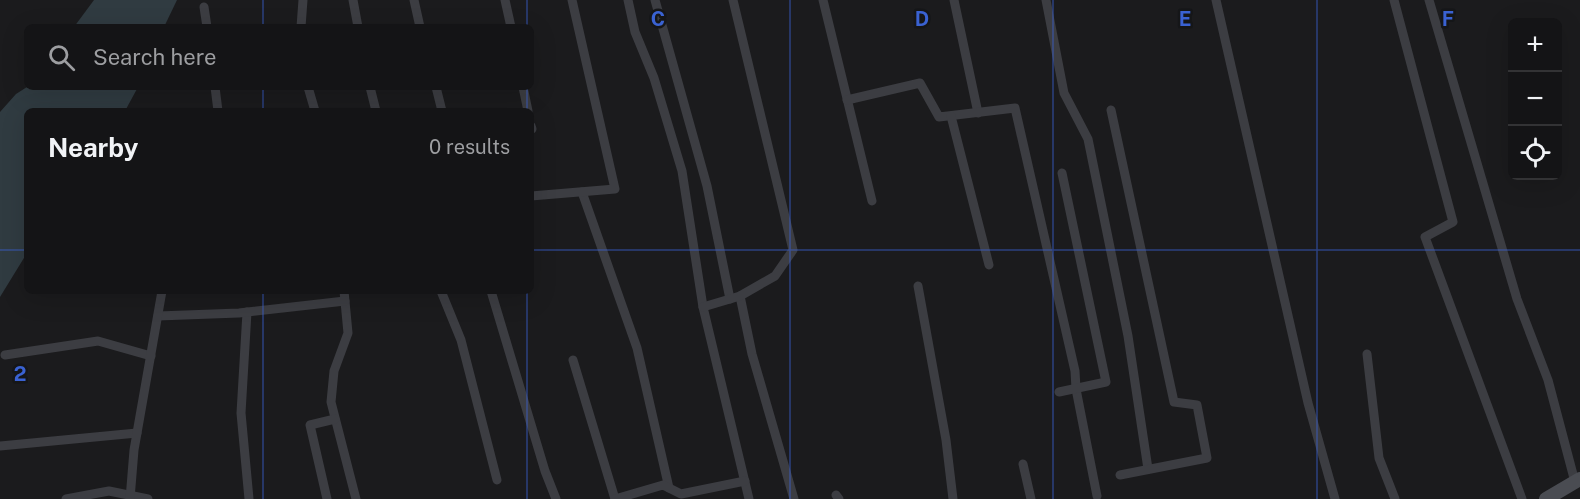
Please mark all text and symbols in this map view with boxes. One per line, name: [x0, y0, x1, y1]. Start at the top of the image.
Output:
text: C: [651, 7, 665, 31]
text: D: [915, 7, 929, 31]
text: E: [1179, 7, 1191, 31]
text: F: [1442, 7, 1454, 31]
map controls: [1508, 18, 1562, 180]
button: +: [1508, 18, 1562, 72]
search box: [24, 24, 534, 90]
icon: search: [45, 41, 78, 74]
text: Search here: [93, 44, 217, 70]
button: −: [1508, 72, 1562, 126]
button: locate: [1508, 126, 1562, 180]
text: Nearby: [48, 132, 138, 163]
text: 0 results: [429, 135, 510, 159]
text: 2: [14, 362, 26, 386]

